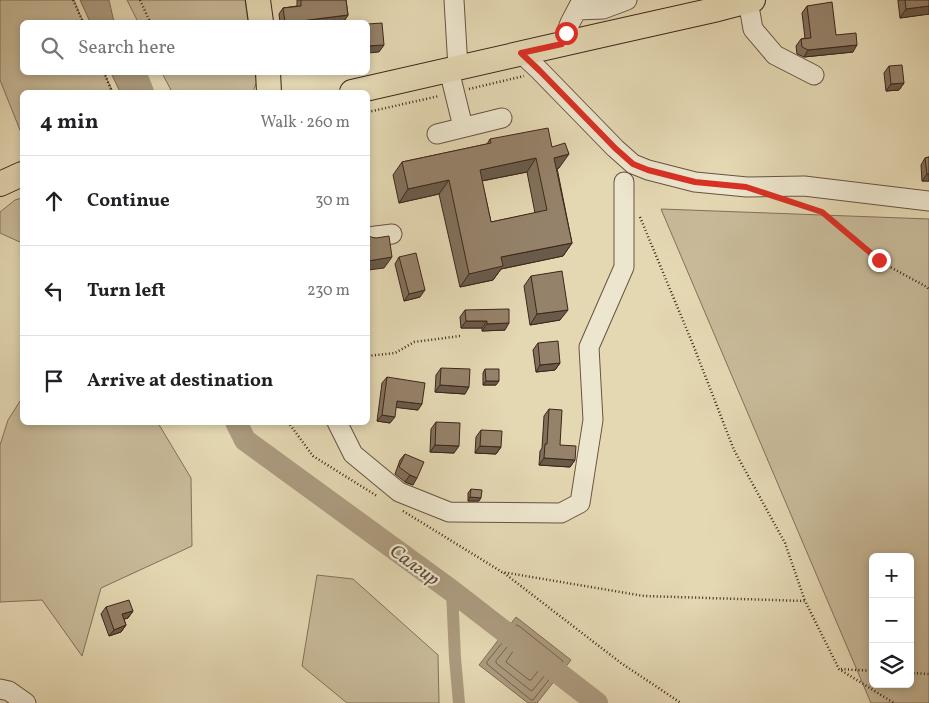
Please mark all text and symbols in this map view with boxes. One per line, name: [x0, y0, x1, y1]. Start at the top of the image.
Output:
search box: [20, 20, 370, 75]
route start: [555, 22, 578, 45]
icon: search: [38, 34, 66, 62]
text: Search here: [78, 35, 175, 61]
text: 4 min: [40, 108, 99, 137]
text: Walk · 260 m: [260, 112, 350, 134]
icon: ahead: [40, 187, 68, 215]
text: Continue: [87, 188, 170, 214]
text: 30 m: [315, 190, 350, 212]
route end: [868, 249, 891, 272]
icon: left: [40, 277, 68, 305]
text: Turn left: [87, 278, 166, 304]
text: 230 m: [307, 280, 350, 302]
icon: arrive: [40, 367, 68, 395]
text: Arrive at destination: [87, 368, 273, 394]
water label: Салгир: [384, 539, 444, 593]
map controls: [869, 553, 914, 688]
button: +: [869, 553, 914, 598]
button: −: [869, 598, 914, 643]
button: layers: [869, 643, 914, 688]

